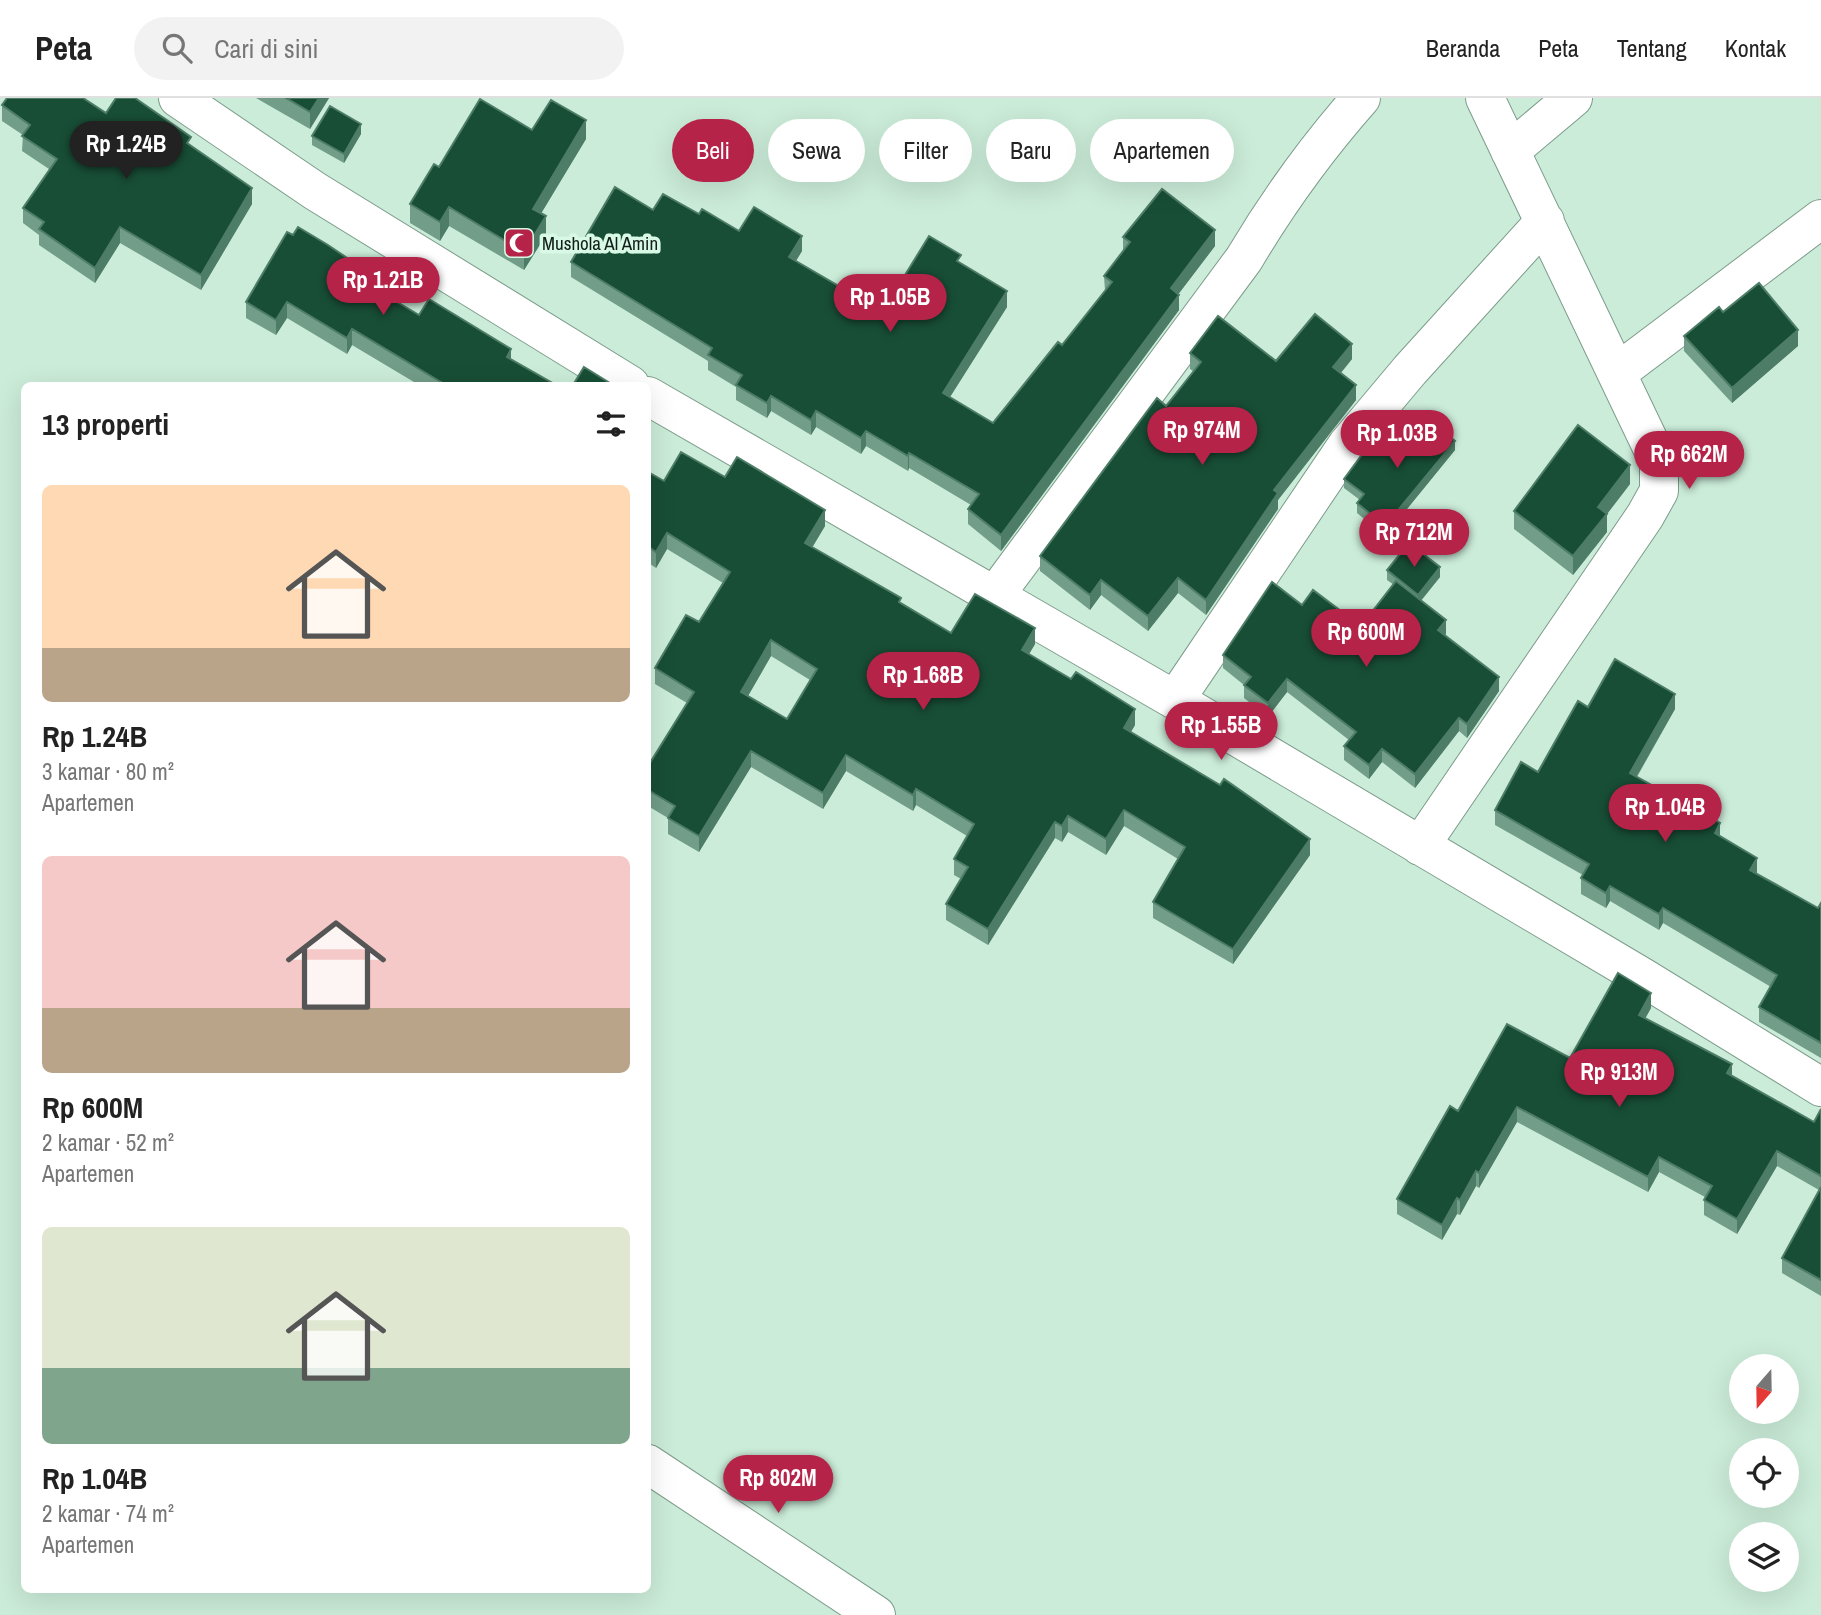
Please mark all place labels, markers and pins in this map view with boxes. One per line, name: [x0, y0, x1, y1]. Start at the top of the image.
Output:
pin: Rp 1.24B: [54, 122, 198, 181]
mosque icon: Mushola Al Amin: [502, 226, 536, 260]
place label: Mushola Al Amin: [542, 230, 658, 256]
pin: Rp 1.21B: [311, 258, 455, 317]
pin: Rp 1.05B: [818, 274, 962, 334]
pin: Rp 974M: [1137, 408, 1267, 467]
pin: Rp 1.03B: [1325, 410, 1469, 470]
pin: Rp 662M: [1624, 432, 1754, 491]
pin: Rp 712M: [1349, 510, 1479, 569]
pin: Rp 600M: [1301, 610, 1431, 669]
pin: Rp 1.68B: [851, 652, 995, 712]
pin: Rp 1.55B: [1149, 702, 1293, 762]
pin: Rp 1.04B: [1593, 784, 1737, 844]
pin: Rp 913M: [1554, 1049, 1684, 1109]
pin: Rp 802M: [713, 1456, 843, 1515]

